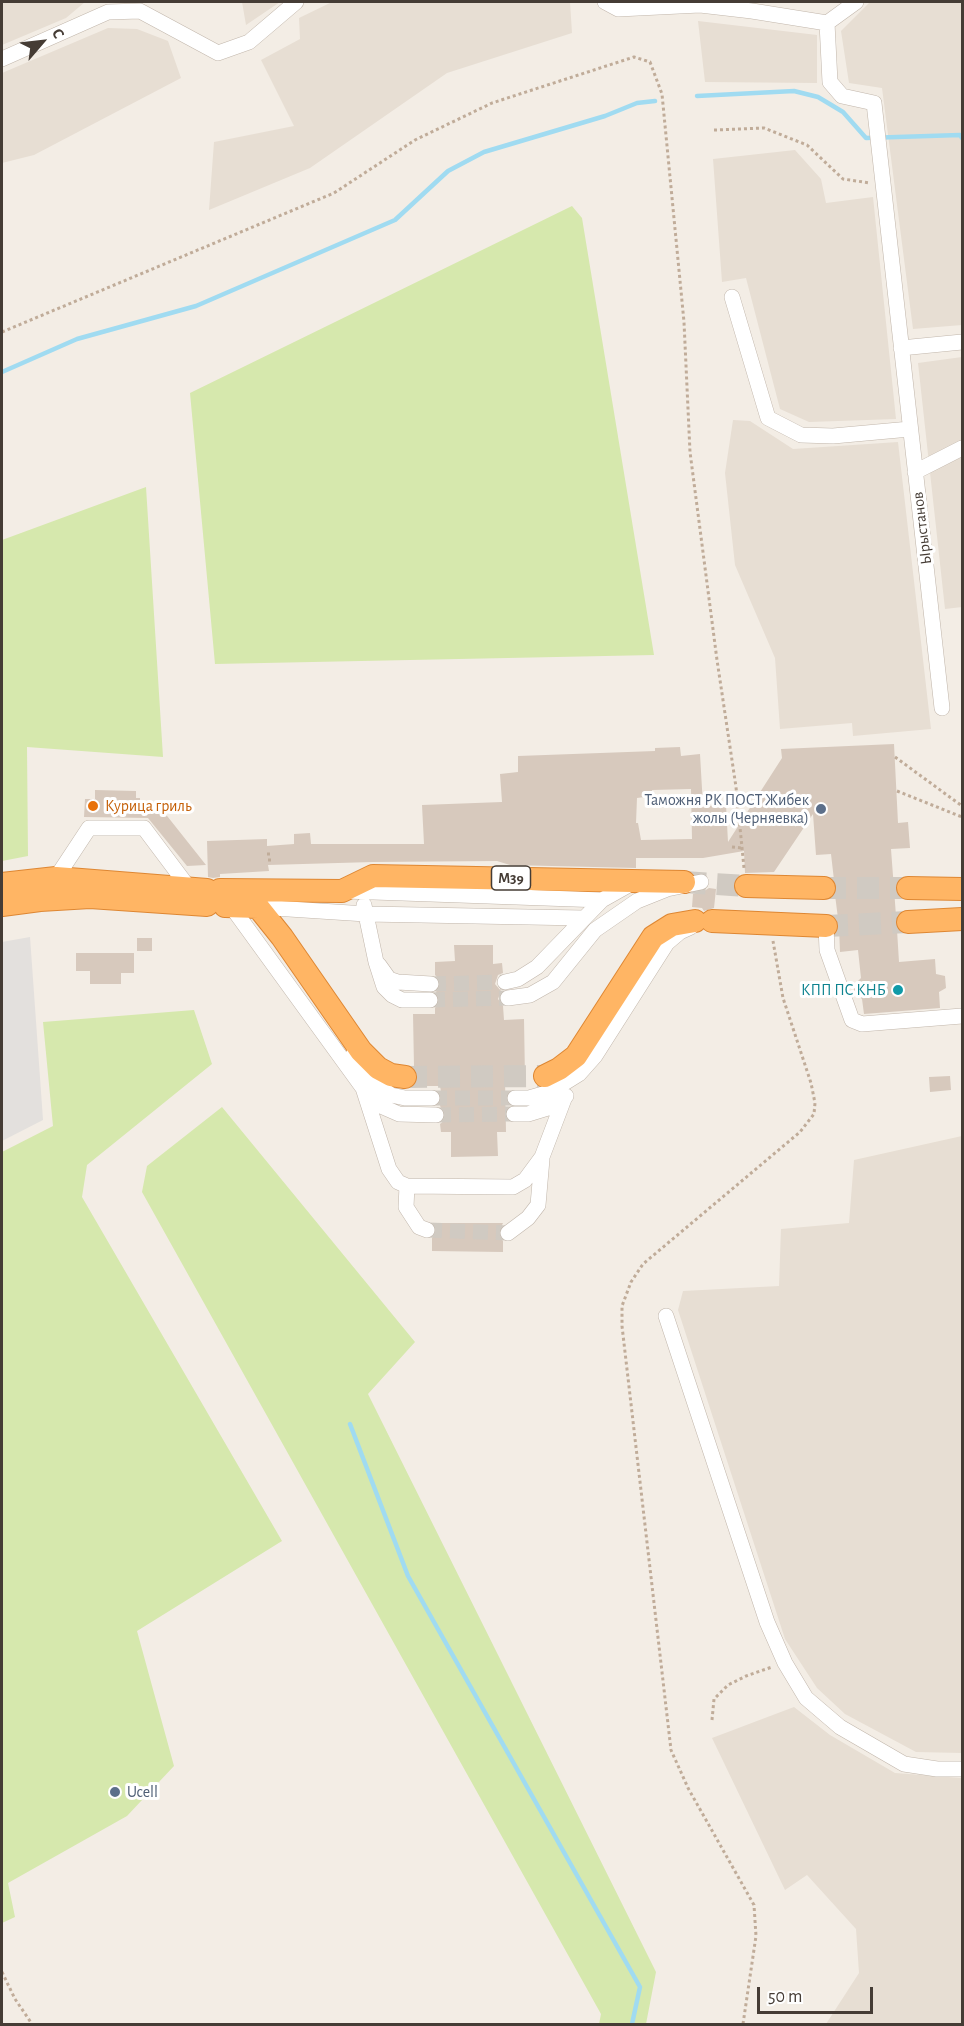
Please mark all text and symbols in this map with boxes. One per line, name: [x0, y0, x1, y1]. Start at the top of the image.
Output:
north arrow: [12, 12, 72, 72]
text: С: [49, 26, 67, 41]
street label: Ырыстанов: [908, 491, 936, 565]
place label: Таможня РК ПОСТ Жибек жолы (Черняевка): [644, 790, 809, 828]
place label: Курица гриль: [105, 796, 192, 816]
marker: Курица гриль: [86, 799, 100, 813]
marker: Таможня РК ПОСТ Жибек жолы (Черняевка): [814, 802, 828, 816]
road number: M39: [492, 866, 530, 890]
place label: КПП ПС КНБ: [801, 980, 886, 1000]
marker: КПП ПС КНБ: [891, 983, 905, 997]
place label: Ucell: [127, 1782, 158, 1802]
marker: Ucell: [108, 1785, 122, 1799]
scale bar: [760, 1975, 876, 2013]
text: 50 m: [768, 1988, 802, 2006]

